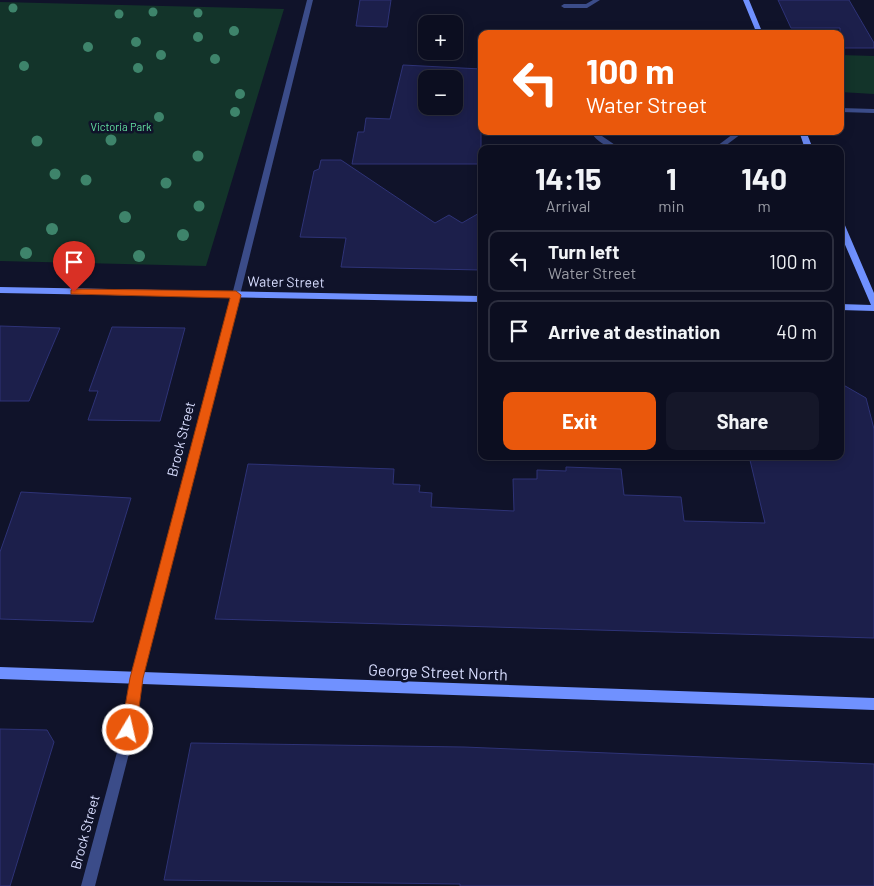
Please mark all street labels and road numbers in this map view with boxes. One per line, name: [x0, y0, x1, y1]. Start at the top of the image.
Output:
street label: Water Street: [247, 272, 325, 291]
street label: Brock Street: [163, 400, 198, 478]
street label: George Street North: [368, 660, 508, 683]
street label: Brock Street: [66, 793, 103, 871]

